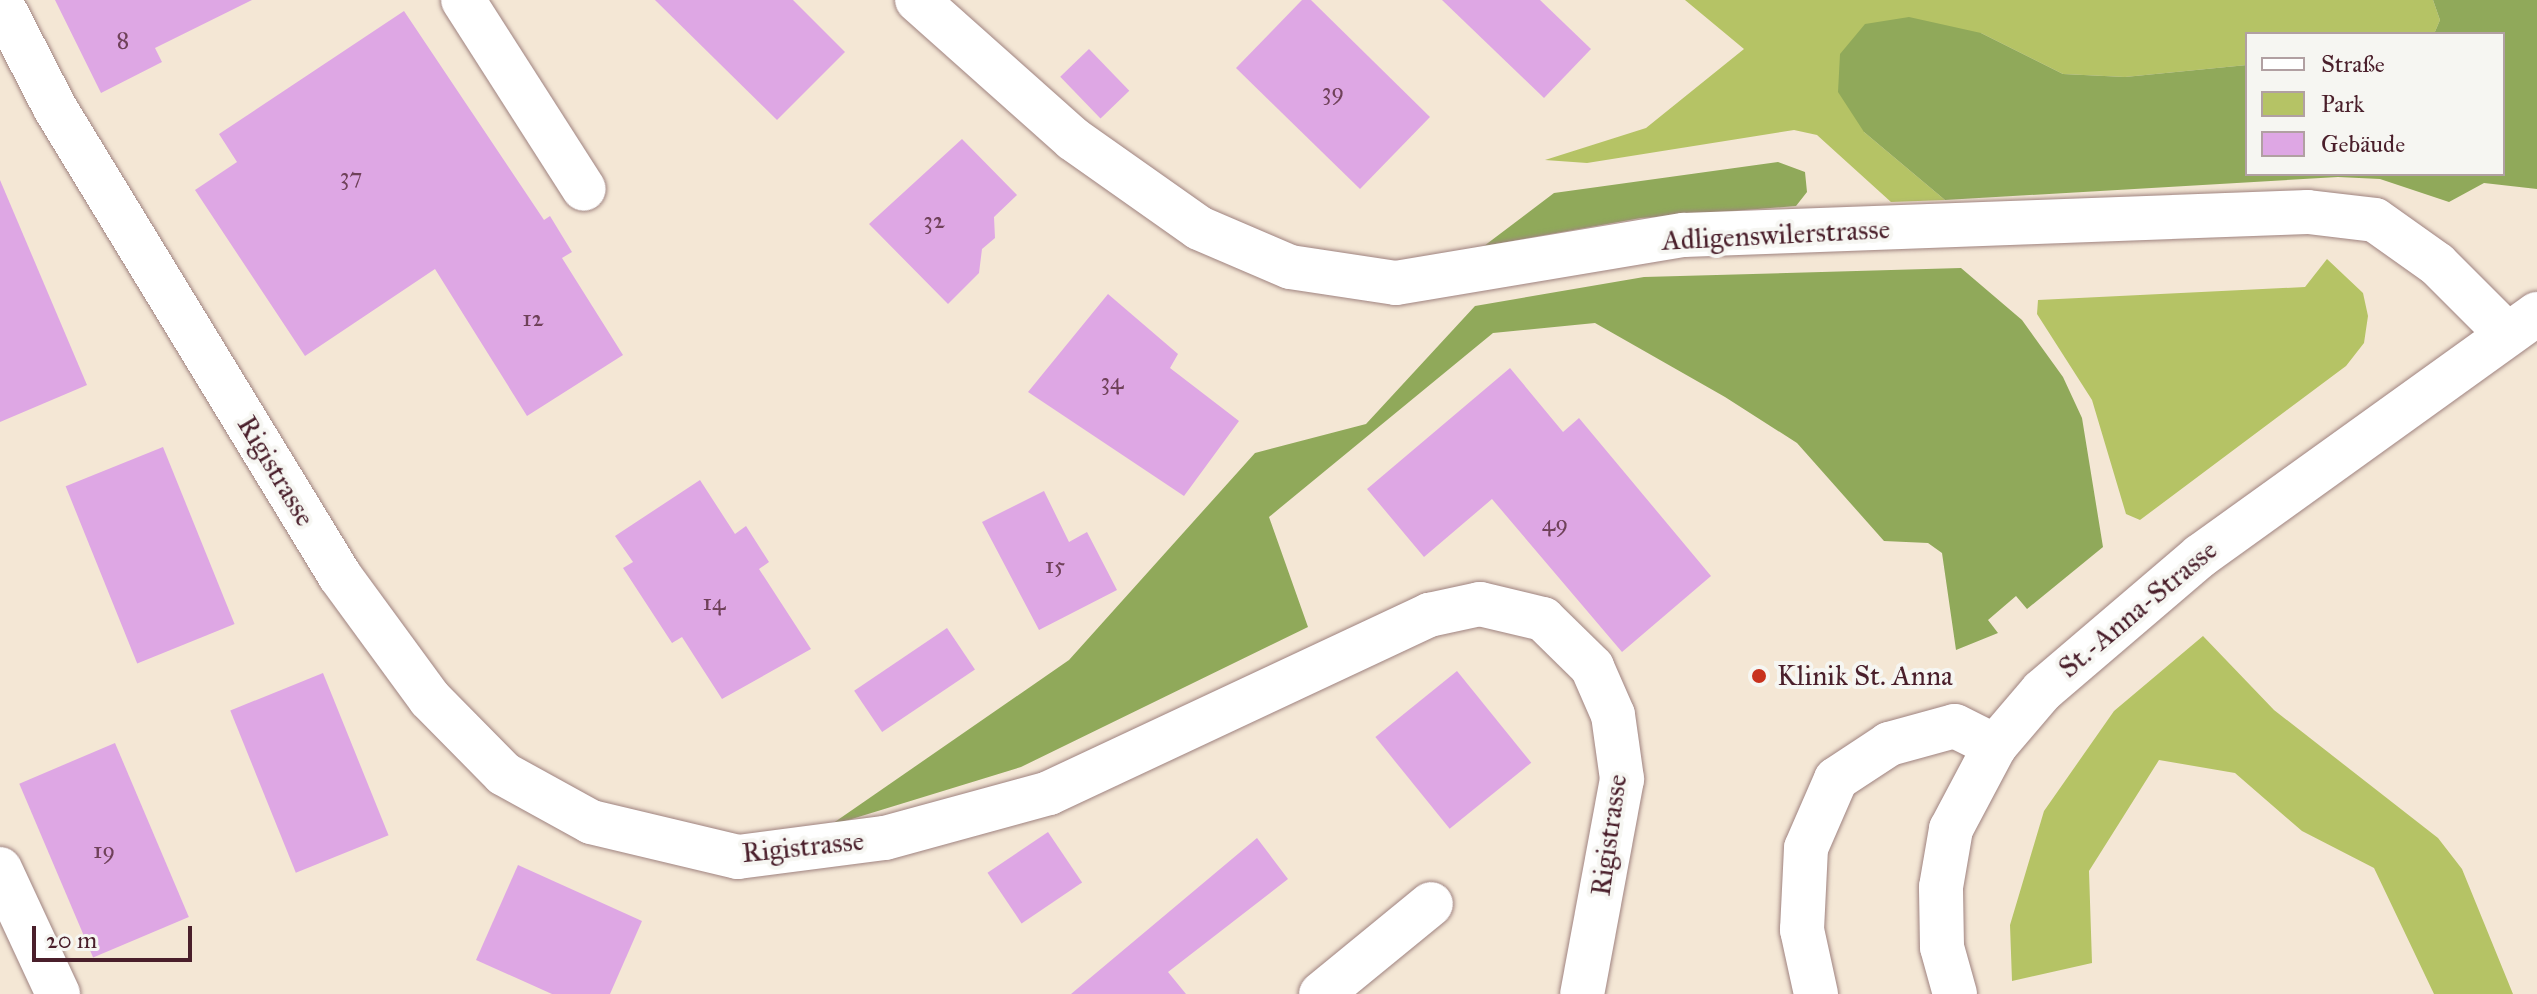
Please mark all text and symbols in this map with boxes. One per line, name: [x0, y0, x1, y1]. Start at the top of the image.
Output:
house number: 8: [117, 27, 129, 55]
legend: [2245, 32, 2505, 176]
text: Straße: [2321, 49, 2385, 79]
house number: 39: [1322, 78, 1344, 106]
text: Park: [2321, 89, 2364, 119]
text: Gebäude: [2321, 129, 2405, 159]
house number: 37: [340, 163, 362, 191]
house number: 32: [923, 207, 945, 235]
street label: Adligenswilerstrasse: [1661, 212, 1891, 258]
house number: 12: [522, 305, 544, 333]
house number: 34: [1101, 368, 1123, 396]
street label: Rigistrasse: [230, 410, 322, 532]
house number: 49: [1542, 510, 1568, 538]
street label: St.-Anna-Strasse: [2052, 533, 2224, 685]
house number: 15: [1045, 552, 1065, 580]
house number: 14: [703, 589, 725, 617]
place label: Klinik St. Anna: [1777, 659, 1953, 693]
marker: Klinik St. Anna: [1748, 665, 1770, 687]
street label: Rigistrasse: [1584, 772, 1634, 898]
street label: Rigistrasse: [740, 824, 866, 870]
house number: 19: [93, 837, 115, 865]
scale bar: [36, 910, 196, 960]
text: 20 m: [46, 925, 97, 955]

